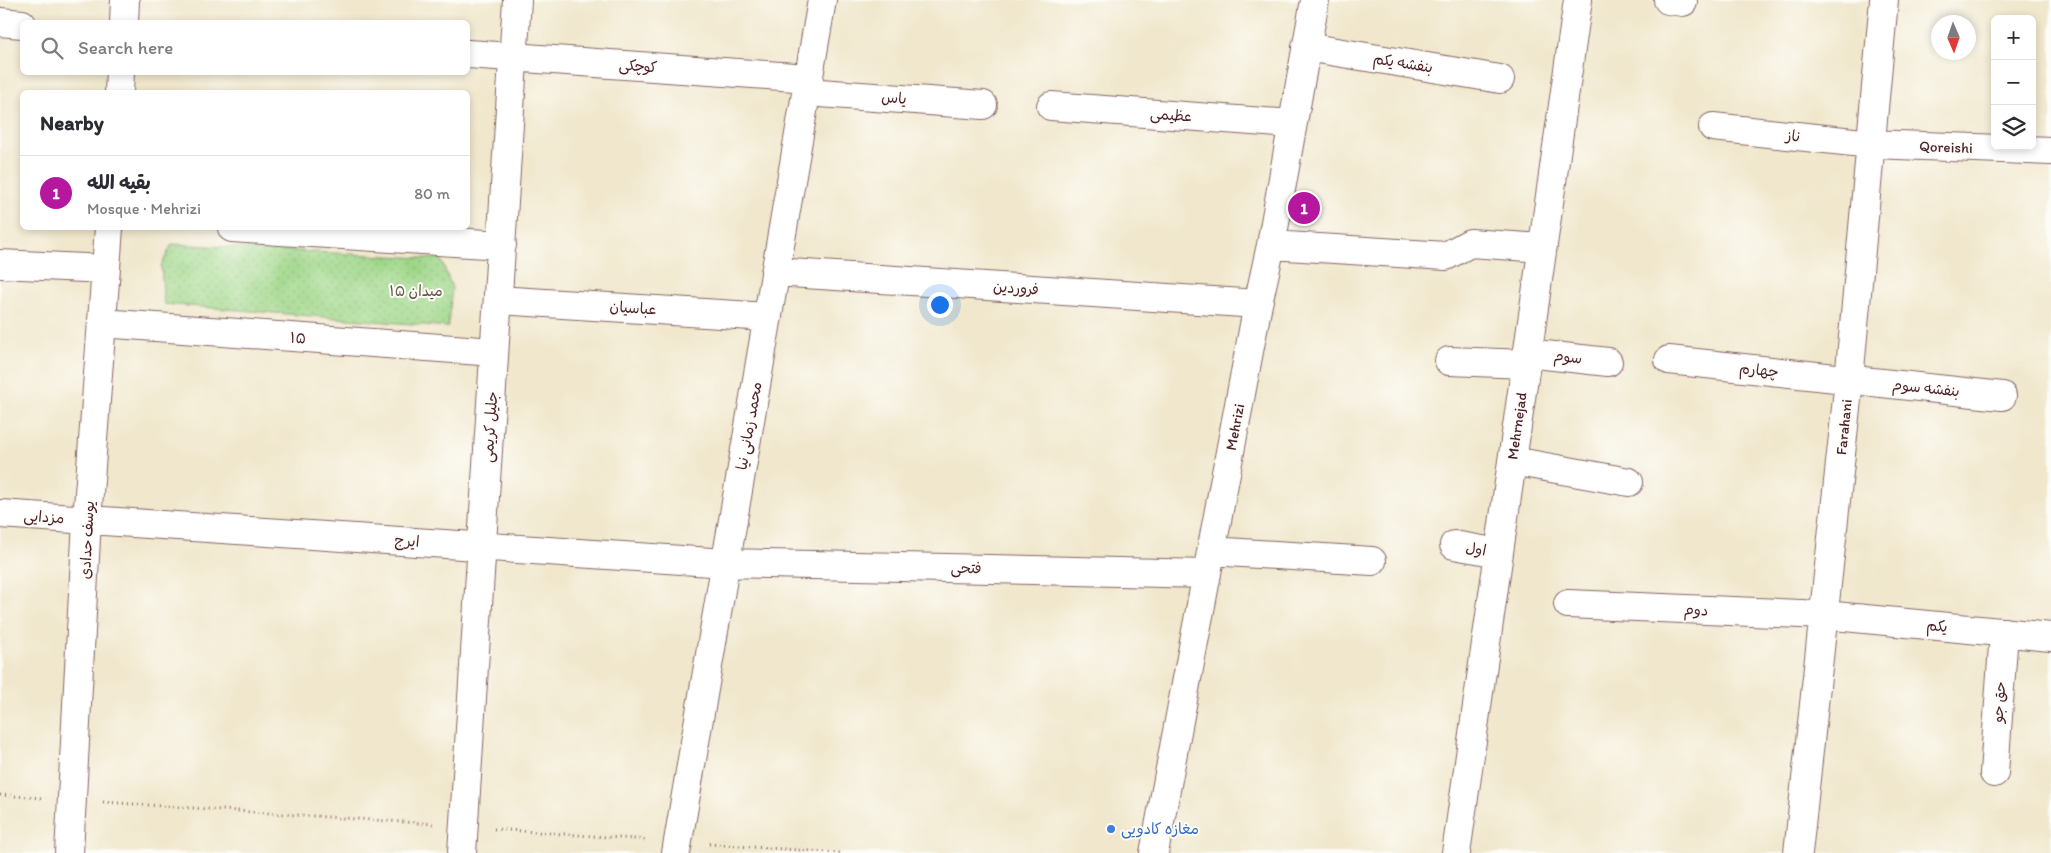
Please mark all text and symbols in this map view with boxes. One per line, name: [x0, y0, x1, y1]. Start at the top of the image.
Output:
north arrow: [1931, 15, 1976, 60]
map controls: [1991, 15, 2036, 150]
button: +: [1991, 15, 2036, 60]
search box: [20, 20, 470, 75]
icon: search: [38, 34, 66, 62]
text: Search here: [78, 36, 173, 59]
street label: بنفشه یکم: [1371, 49, 1434, 80]
street label: کوچکی: [618, 56, 658, 77]
button: −: [1991, 60, 2036, 105]
street label: یاس: [881, 88, 907, 108]
street label: عظیمی: [1149, 105, 1193, 126]
button: layers: [1991, 105, 2036, 150]
text: Nearby: [40, 110, 104, 135]
street label: ناز: [1784, 126, 1801, 146]
street label: Qoreishi: [1919, 137, 1973, 157]
text: بقیه الله: [87, 171, 151, 194]
text: 1: [52, 184, 60, 203]
text: 80 m: [414, 184, 450, 203]
pin: 1: [1288, 189, 1320, 227]
text: Mosque · Mehrizi: [87, 199, 201, 218]
street label: فروردین: [992, 277, 1040, 299]
park label: میدان ۱۵: [389, 282, 443, 300]
your location: [927, 292, 953, 318]
street label: عباسیان: [609, 297, 657, 319]
street label: ۱۵: [289, 328, 307, 348]
street label: سوم: [1552, 346, 1583, 371]
street label: چهارم: [1738, 359, 1780, 383]
street label: بنفشه سوم: [1891, 376, 1961, 403]
street label: محمد زمانی نیا: [732, 380, 767, 472]
street label: جلیل کریمی: [479, 391, 502, 463]
street label: Mehrnejad: [1503, 391, 1531, 461]
street label: Farahani: [1832, 398, 1856, 456]
street label: Mehrizi: [1222, 402, 1248, 452]
street label: یوسف حدادی: [76, 500, 98, 580]
street label: مزدایی: [23, 507, 65, 528]
street label: ایرج: [394, 531, 420, 552]
street label: اول: [1464, 538, 1488, 560]
street label: فتحی: [950, 559, 982, 578]
street label: دوم: [1683, 600, 1709, 623]
street label: یکم: [1925, 616, 1948, 639]
street label: حق جو: [1989, 681, 2009, 724]
place label: مغازه کادویی: [1121, 820, 1199, 839]
marker: مغازه کادویی: [1105, 823, 1117, 835]

